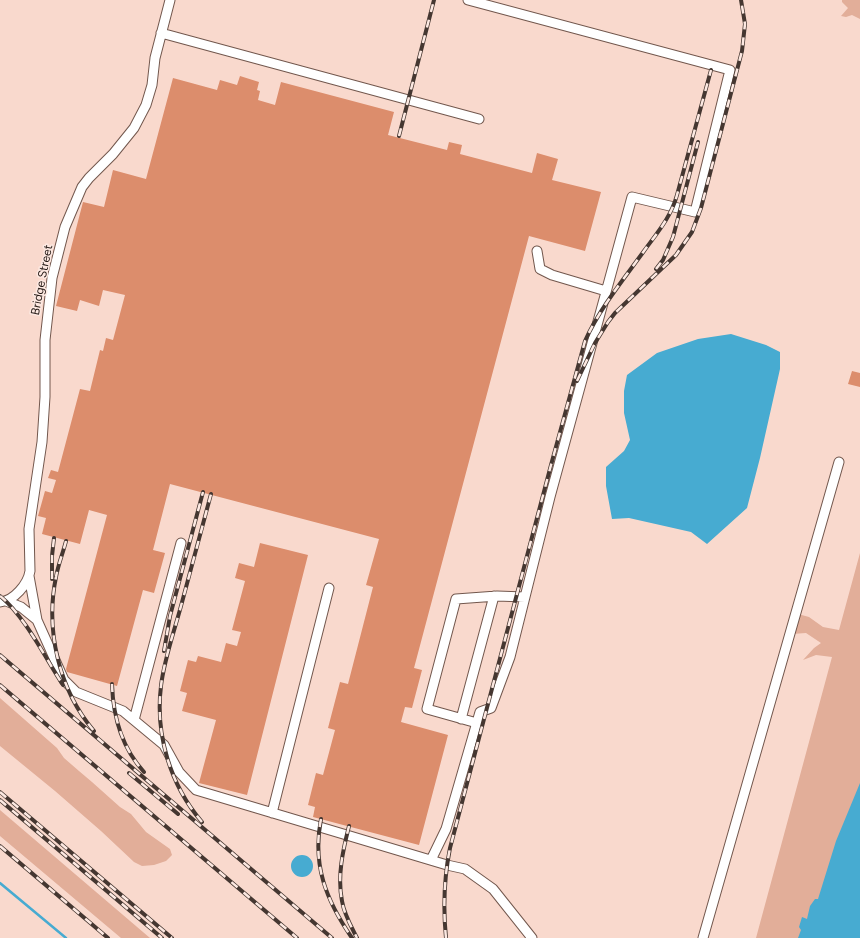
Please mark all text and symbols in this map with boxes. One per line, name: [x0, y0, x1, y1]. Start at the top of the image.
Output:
street label: Bridge Street: [28, 244, 56, 316]

